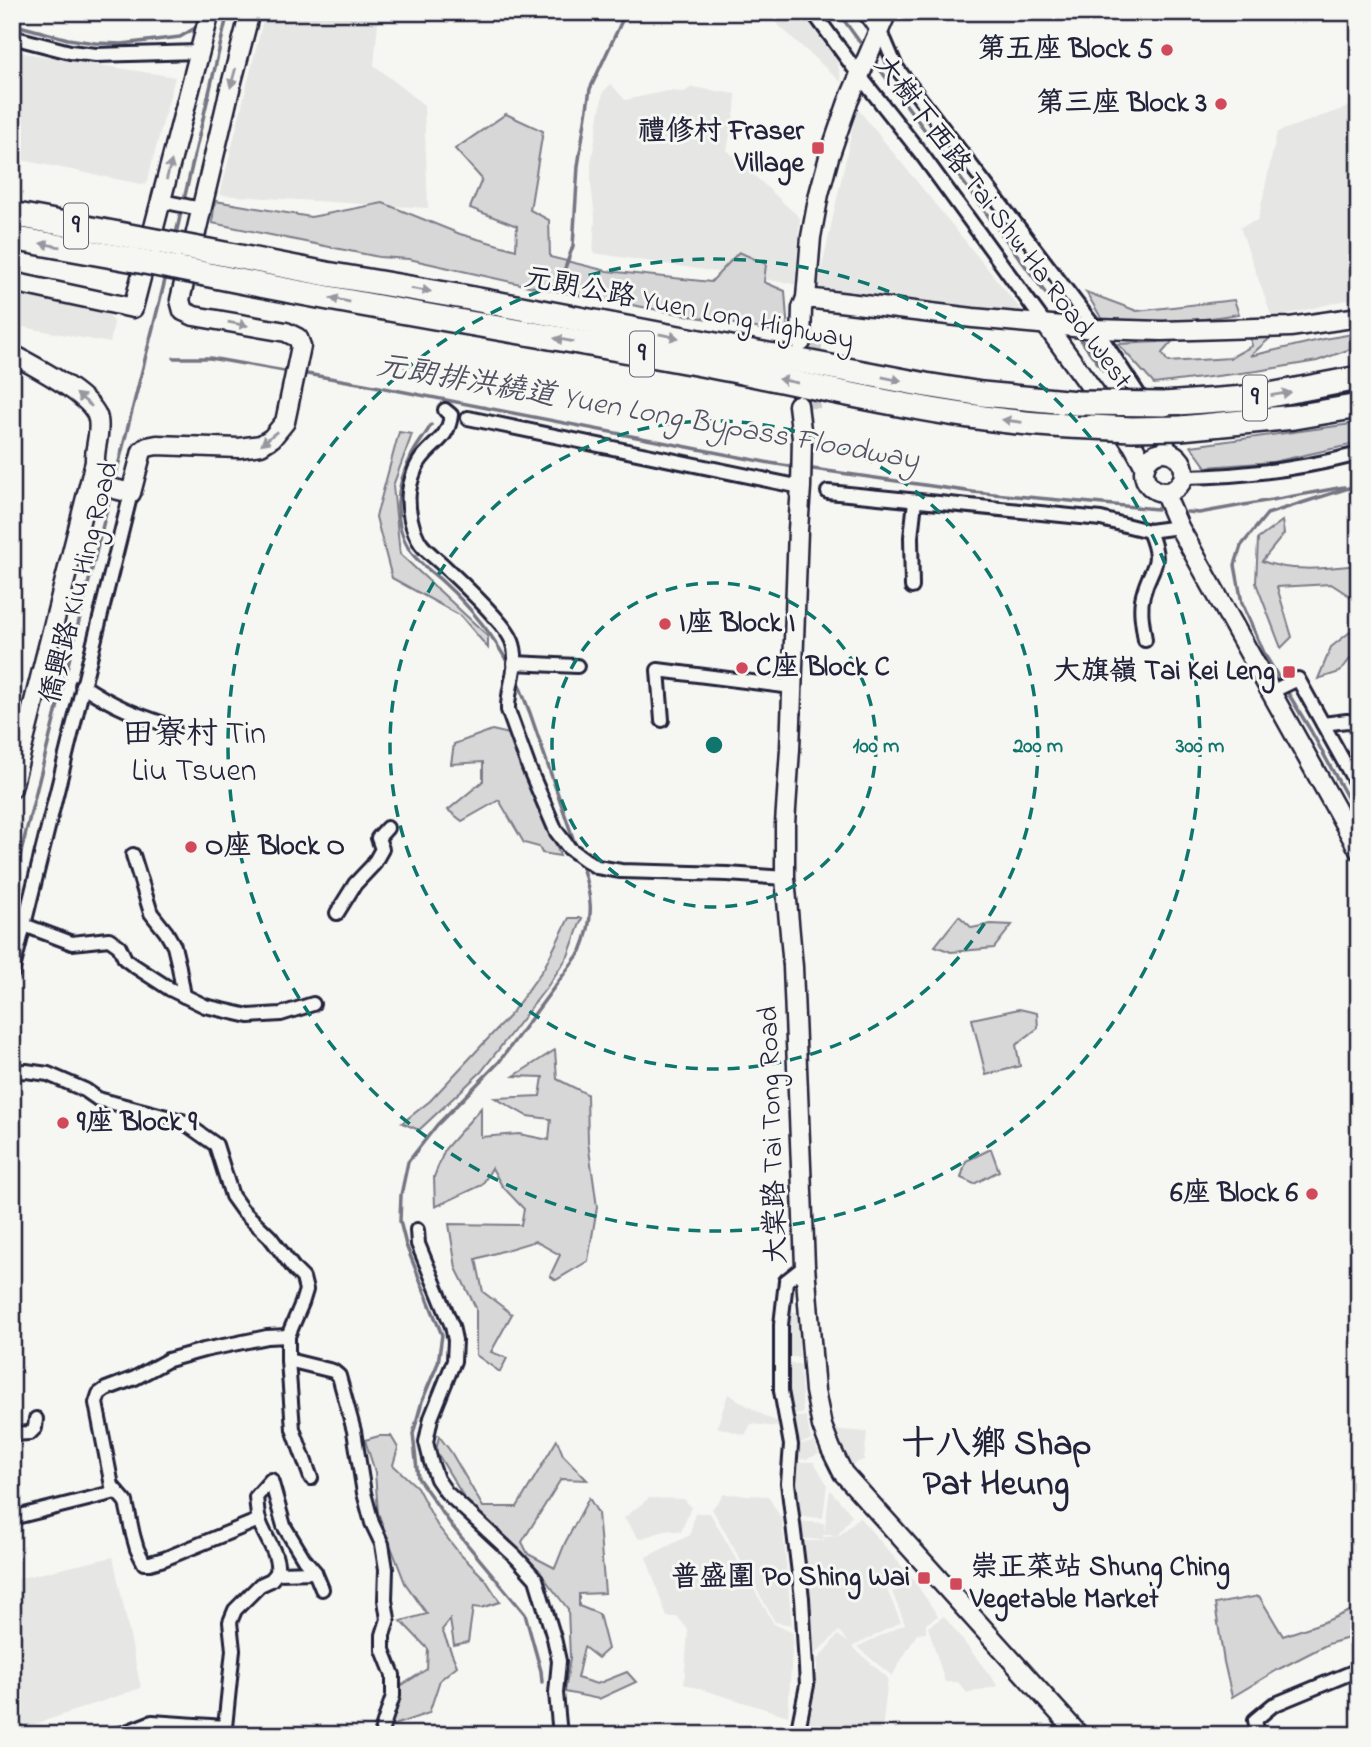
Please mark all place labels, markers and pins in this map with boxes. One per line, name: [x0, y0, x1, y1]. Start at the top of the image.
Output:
place label: 第五座 Block 5: [978, 30, 1153, 71]
marker: 第五座 Block 5: [1159, 42, 1175, 58]
place label: 第三座 Block 3: [1036, 84, 1207, 125]
marker: 第三座 Block 3: [1213, 96, 1229, 112]
place label: 禮修村 Fraser Village: [638, 112, 805, 186]
marker: 禮修村 Fraser Village: [810, 140, 826, 156]
place label: I座 Block I: [679, 604, 795, 645]
marker: I座 Block I: [657, 616, 673, 632]
place label: C座 Block C: [756, 648, 890, 689]
place label: 大旗嶺 Tai Kei Leng: [1053, 652, 1275, 694]
marker: C座 Block C: [734, 660, 750, 676]
marker: 大旗嶺 Tai Kei Leng: [1281, 664, 1297, 680]
centre of rings: [702, 733, 726, 757]
place label: O座 Block O: [205, 827, 345, 868]
marker: O座 Block O: [183, 839, 199, 855]
place label: 9座 Block 9: [76, 1103, 198, 1144]
marker: 9座 Block 9: [55, 1115, 71, 1131]
place label: 6座 Block 6: [1170, 1174, 1299, 1215]
marker: 6座 Block 6: [1304, 1186, 1320, 1202]
place label: 崇正菜站 Shung Ching Vegetable Market: [969, 1548, 1230, 1622]
place label: 普盛圍 Po Shing Wai: [671, 1558, 910, 1600]
marker: 普盛圍 Po Shing Wai: [916, 1570, 932, 1586]
marker: 崇正菜站 Shung Ching Vegetable Market: [948, 1576, 964, 1592]

